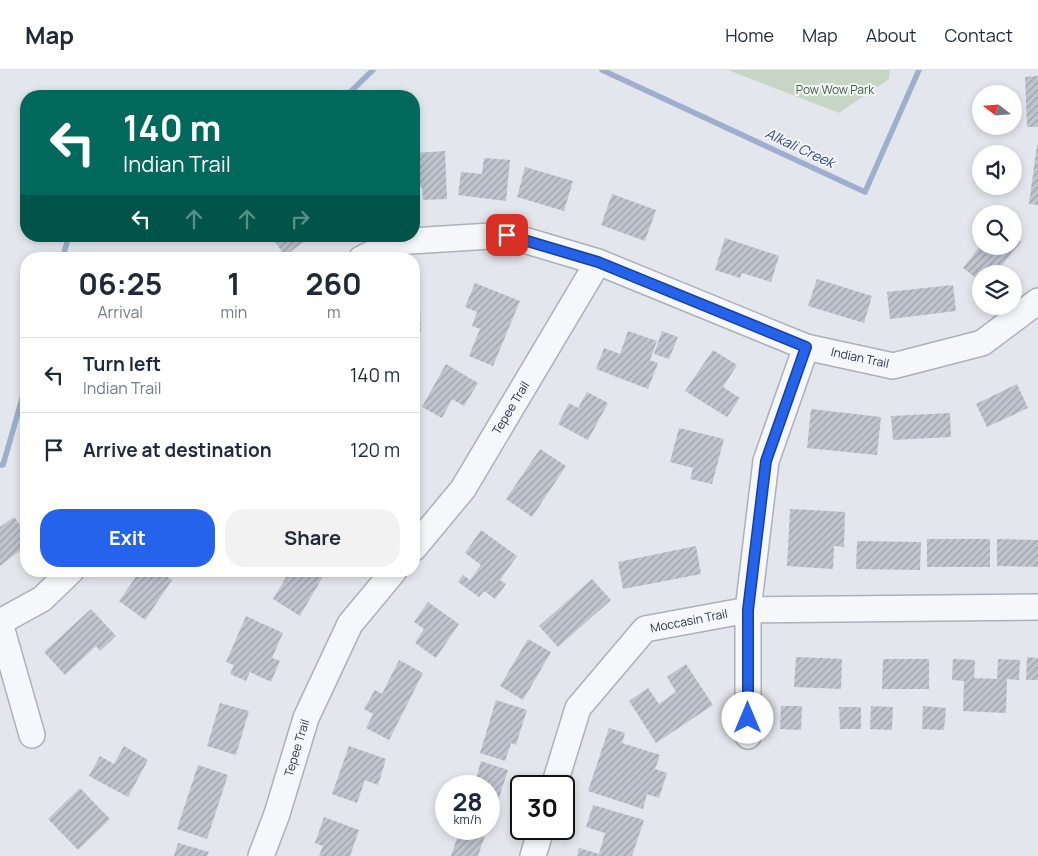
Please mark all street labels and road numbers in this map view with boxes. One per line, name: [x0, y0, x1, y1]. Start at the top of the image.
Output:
street label: Indian Trail: [830, 343, 891, 372]
street label: Tepee Trail: [488, 378, 533, 438]
street label: Moccasin Trail: [649, 605, 729, 636]
street label: Tepee Trail: [280, 717, 313, 779]

